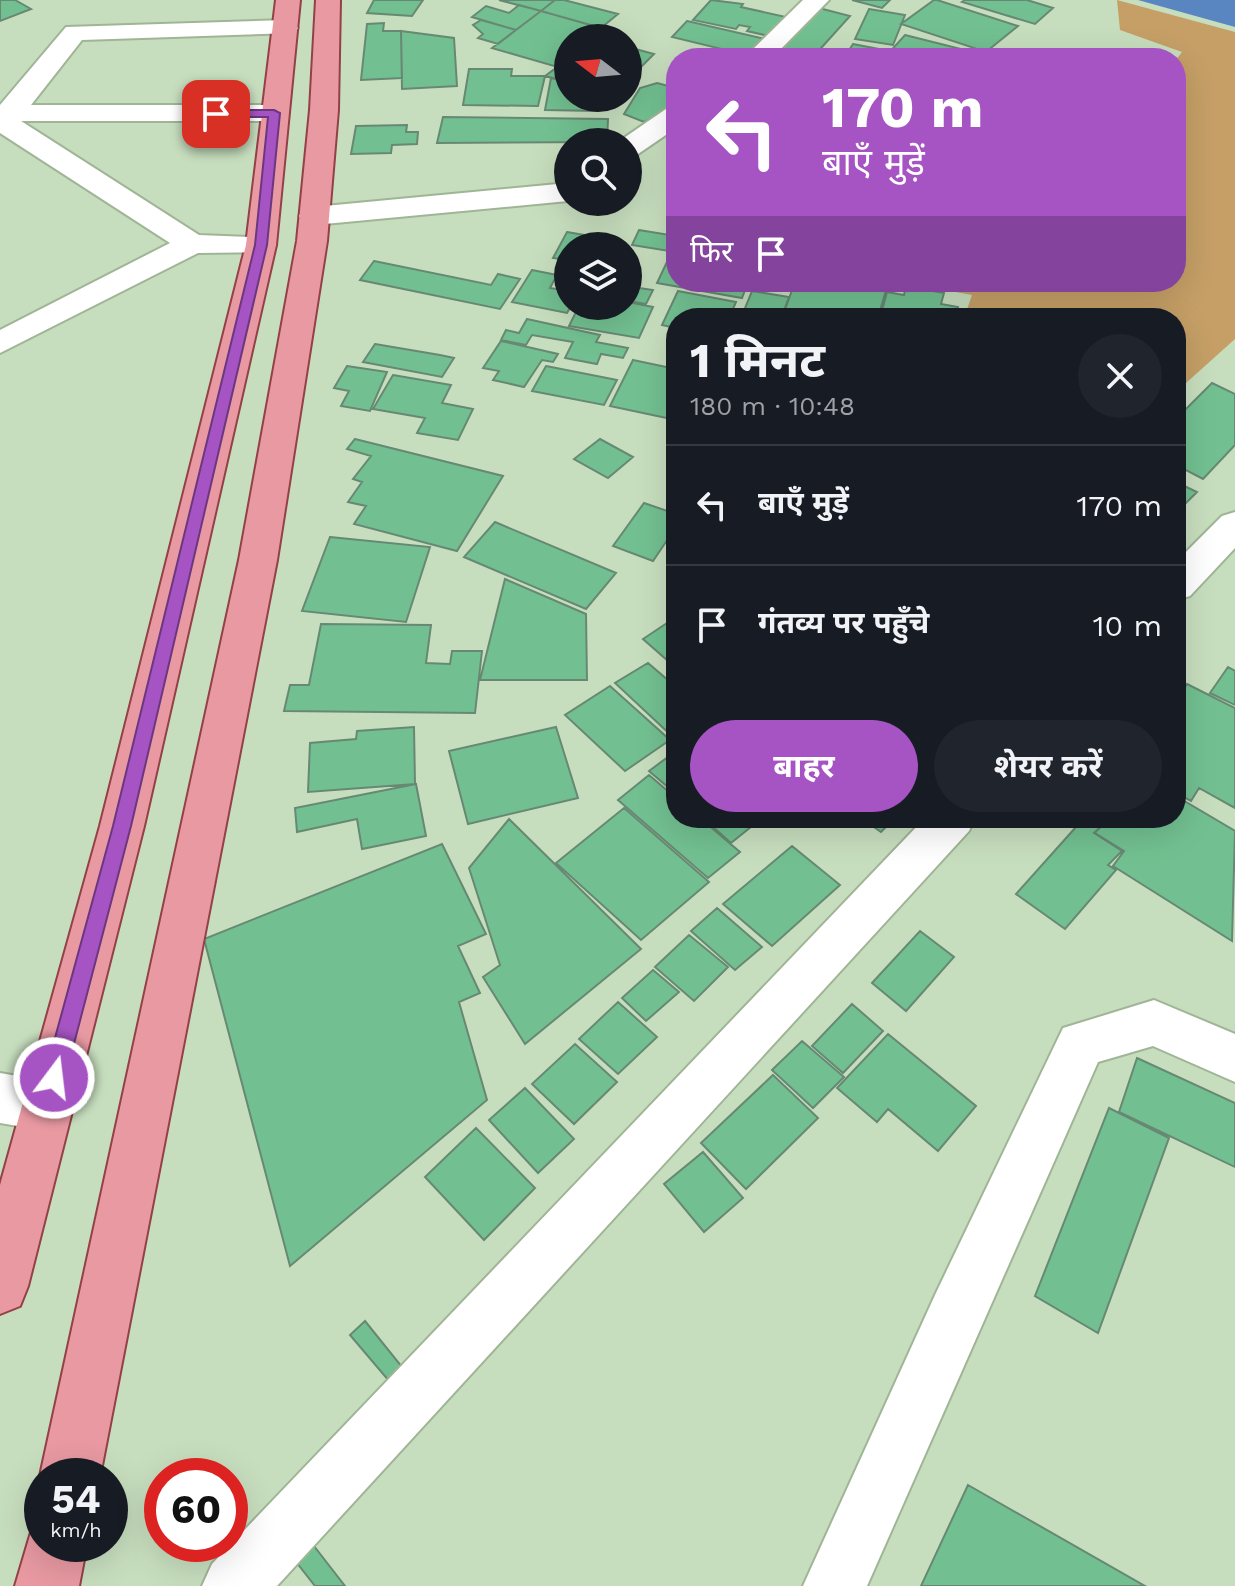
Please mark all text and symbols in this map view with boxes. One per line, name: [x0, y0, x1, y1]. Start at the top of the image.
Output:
north arrow: [554, 24, 642, 112]
map controls: [554, 24, 642, 320]
text: 170 m: [822, 75, 984, 141]
pin: [182, 80, 250, 148]
icon: left: [690, 80, 794, 184]
icon: arrive: [194, 92, 238, 136]
button: search: [554, 128, 642, 216]
text: बाएँ मुड़ें: [822, 142, 925, 184]
button: layers: [554, 232, 642, 320]
icon: arrive: [749, 232, 793, 276]
text: फिर: [690, 234, 733, 269]
text: 1 मिनट: [690, 332, 825, 389]
button: close: [1078, 334, 1162, 418]
text: 180 m · 10:48: [690, 391, 855, 421]
icon: left: [690, 483, 734, 527]
text: बाएँ मुड़ें: [758, 485, 849, 520]
text: 170 m: [1077, 488, 1162, 523]
icon: arrive: [690, 603, 734, 647]
text: गंतव्य पर पहुँचे: [758, 605, 929, 640]
text: 10 m: [1093, 608, 1162, 643]
button: बाहर: [690, 720, 918, 812]
button: शेयर करें: [934, 720, 1162, 812]
position arrow: [12, 1036, 96, 1120]
speed limit sign: 60: [144, 1458, 248, 1562]
text: 54: [51, 1476, 101, 1523]
text: km/h: [50, 1518, 102, 1542]

